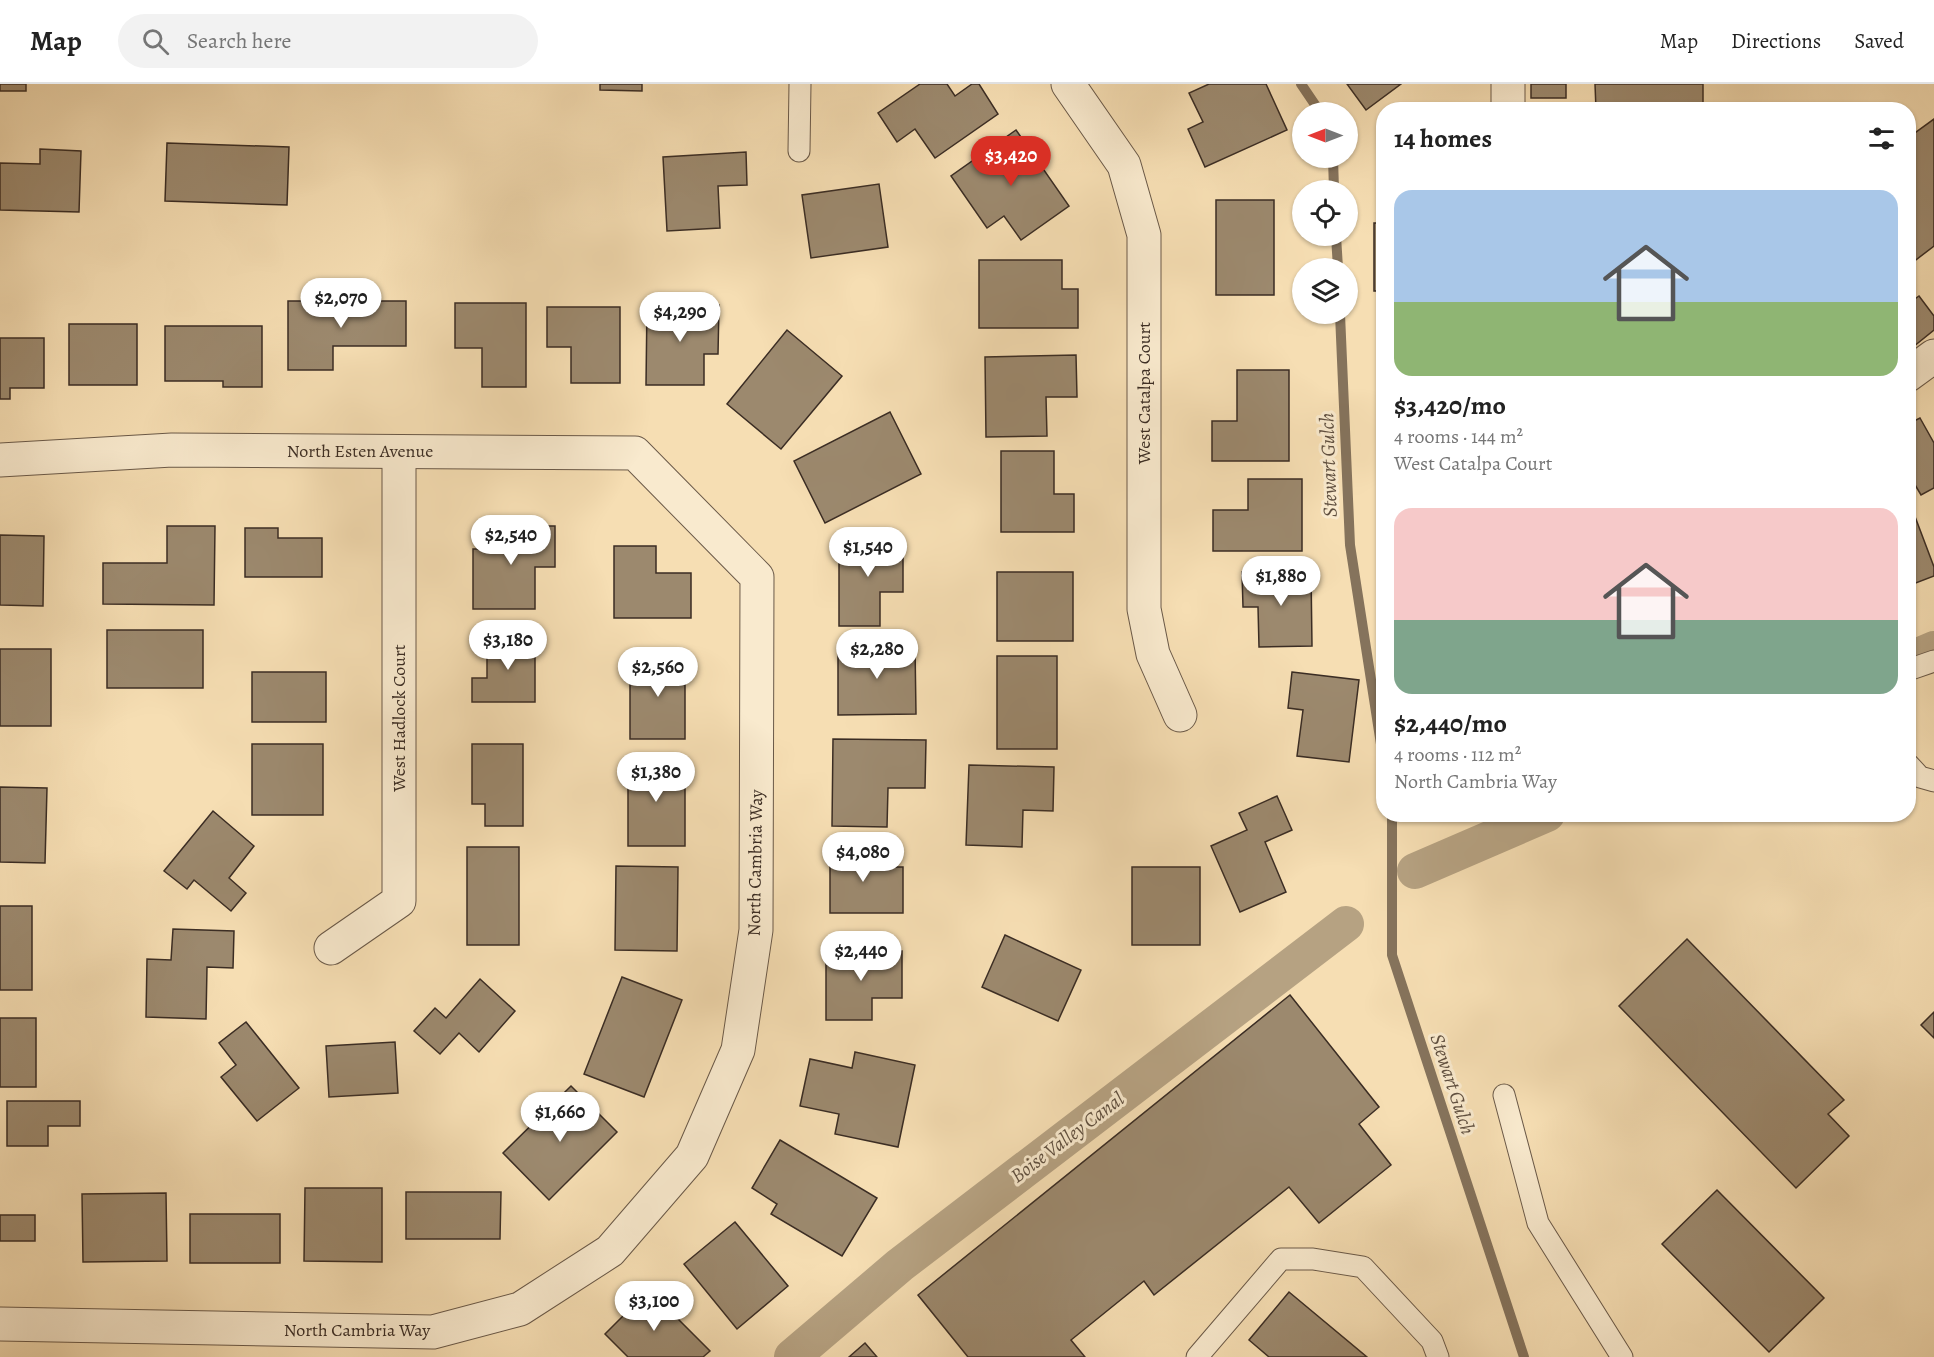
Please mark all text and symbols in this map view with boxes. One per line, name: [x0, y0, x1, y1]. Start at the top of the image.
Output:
search box: [118, 14, 538, 68]
text: Map: [30, 22, 82, 60]
icon: search: [139, 25, 172, 58]
text: Search here: [187, 26, 291, 56]
text: Map: [1660, 27, 1698, 55]
text: Directions: [1731, 27, 1821, 55]
text: Saved: [1854, 27, 1904, 55]
north arrow: [1292, 102, 1358, 168]
map controls: [1292, 102, 1358, 324]
text: 14 homes: [1394, 121, 1492, 156]
icon: filters: [1865, 122, 1898, 155]
pin: $3,420: [962, 136, 1060, 187]
text: $3,420: [985, 142, 1037, 169]
button: locate: [1292, 180, 1358, 246]
icon: home: [1592, 229, 1700, 337]
button: layers: [1292, 258, 1358, 324]
pin: $2,070: [292, 278, 390, 329]
text: $2,070: [314, 284, 368, 311]
pin: $4,290: [631, 292, 729, 343]
text: $4,290: [653, 298, 707, 325]
street label: West Catalpa Court: [1132, 322, 1156, 465]
text: $3,420/mo: [1394, 388, 1506, 423]
water label: Stewart Gulch: [1313, 412, 1344, 518]
text: 4 rooms · 144 m²: [1394, 423, 1523, 450]
street label: North Esten Avenue: [287, 439, 433, 463]
text: West Catalpa Court: [1394, 450, 1552, 477]
pin: $2,540: [462, 515, 560, 566]
text: $2,540: [485, 521, 537, 548]
pin: $1,540: [819, 527, 917, 578]
text: $1,540: [843, 533, 893, 560]
icon: home: [1592, 547, 1700, 655]
pin: $1,880: [1232, 556, 1330, 607]
text: $1,880: [1255, 562, 1307, 589]
pin: $3,180: [459, 620, 557, 671]
text: $3,180: [483, 626, 533, 653]
pin: $2,280: [828, 629, 926, 680]
text: $2,280: [850, 635, 904, 662]
street label: West Hadlock Court: [387, 644, 411, 793]
pin: $2,560: [609, 647, 707, 698]
text: $2,560: [632, 653, 684, 680]
text: $2,440/mo: [1394, 706, 1507, 741]
text: 4 rooms · 112 m²: [1394, 741, 1521, 768]
pin: $1,380: [607, 752, 705, 803]
text: $1,380: [631, 758, 681, 785]
text: North Cambria Way: [1394, 768, 1557, 795]
street label: North Cambria Way: [742, 789, 768, 937]
pin: $4,080: [814, 832, 912, 883]
text: $4,080: [836, 838, 890, 865]
pin: $2,440: [812, 931, 910, 982]
text: $2,440: [834, 937, 888, 964]
water label: Stewart Gulch: [1424, 1030, 1482, 1138]
water label: Boise Valley Canal: [1005, 1086, 1130, 1189]
pin: $1,660: [511, 1092, 609, 1143]
text: $1,660: [535, 1098, 585, 1125]
pin: $3,100: [605, 1281, 703, 1332]
text: $3,100: [629, 1287, 679, 1314]
street label: North Cambria Way: [284, 1318, 431, 1342]

